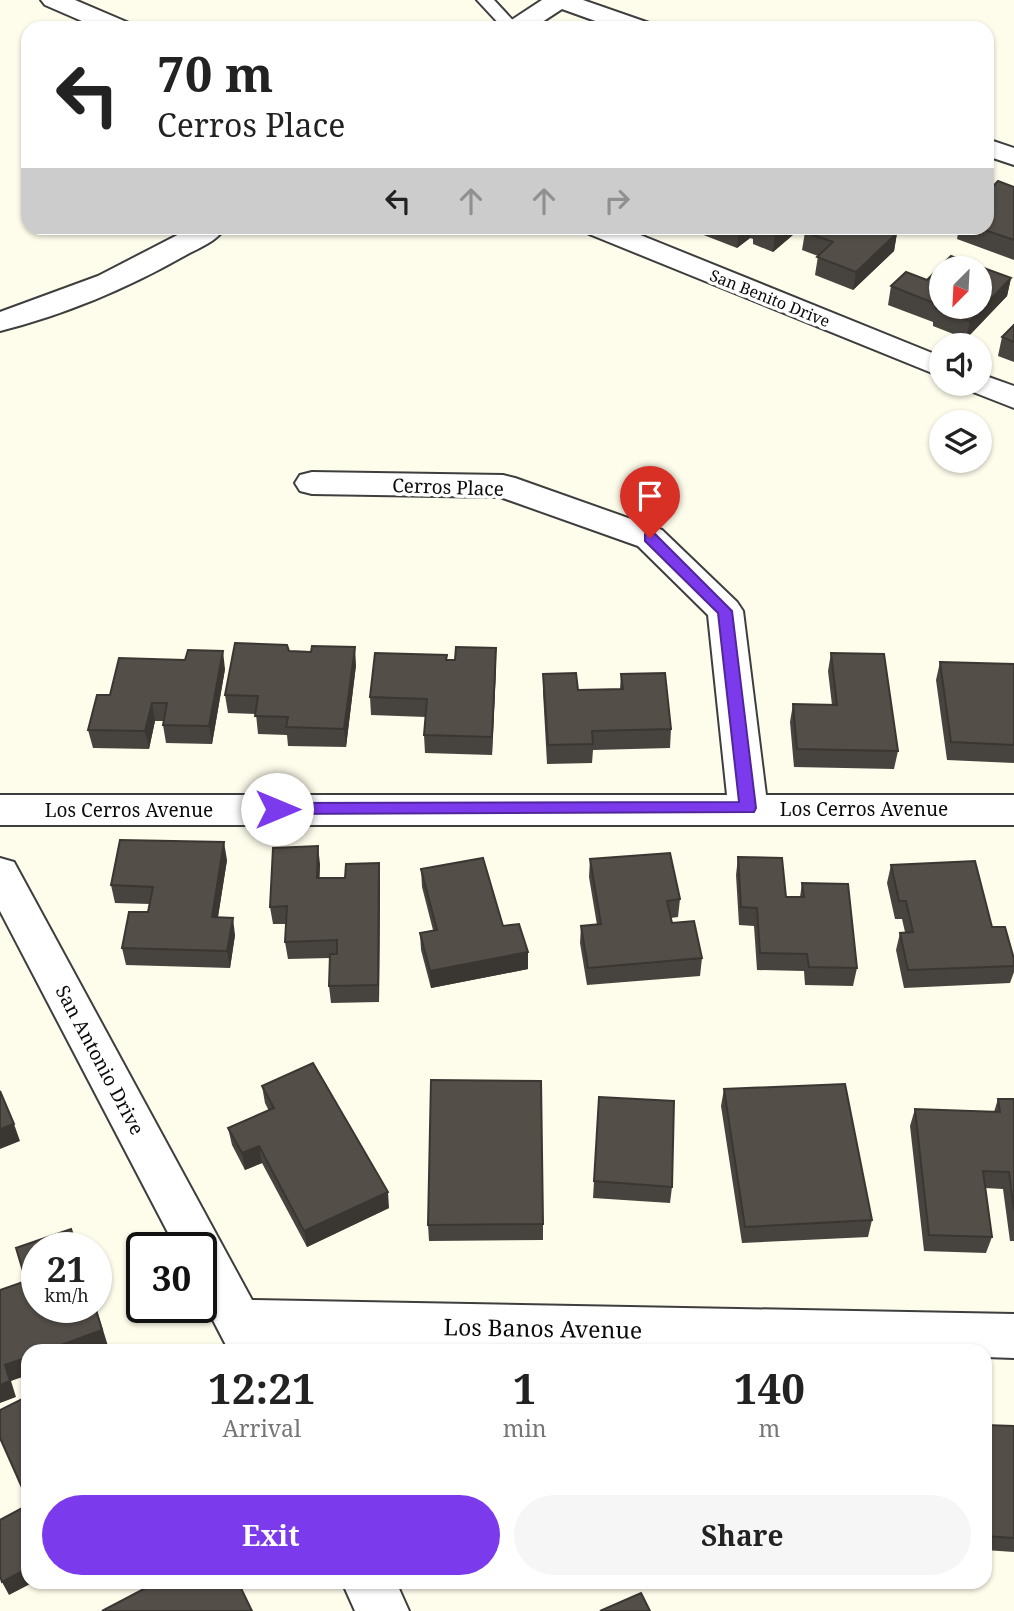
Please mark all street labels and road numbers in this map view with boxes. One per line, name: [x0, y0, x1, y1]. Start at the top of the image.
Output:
street label: San Benito Drive: [707, 264, 833, 332]
street label: Cerros Place: [392, 472, 504, 502]
street label: Los Cerros Avenue: [780, 796, 948, 822]
street label: Los Cerros Avenue: [45, 797, 213, 823]
street label: San Antonio Drive: [50, 981, 150, 1139]
street label: Los Banos Avenue: [443, 1310, 643, 1346]

